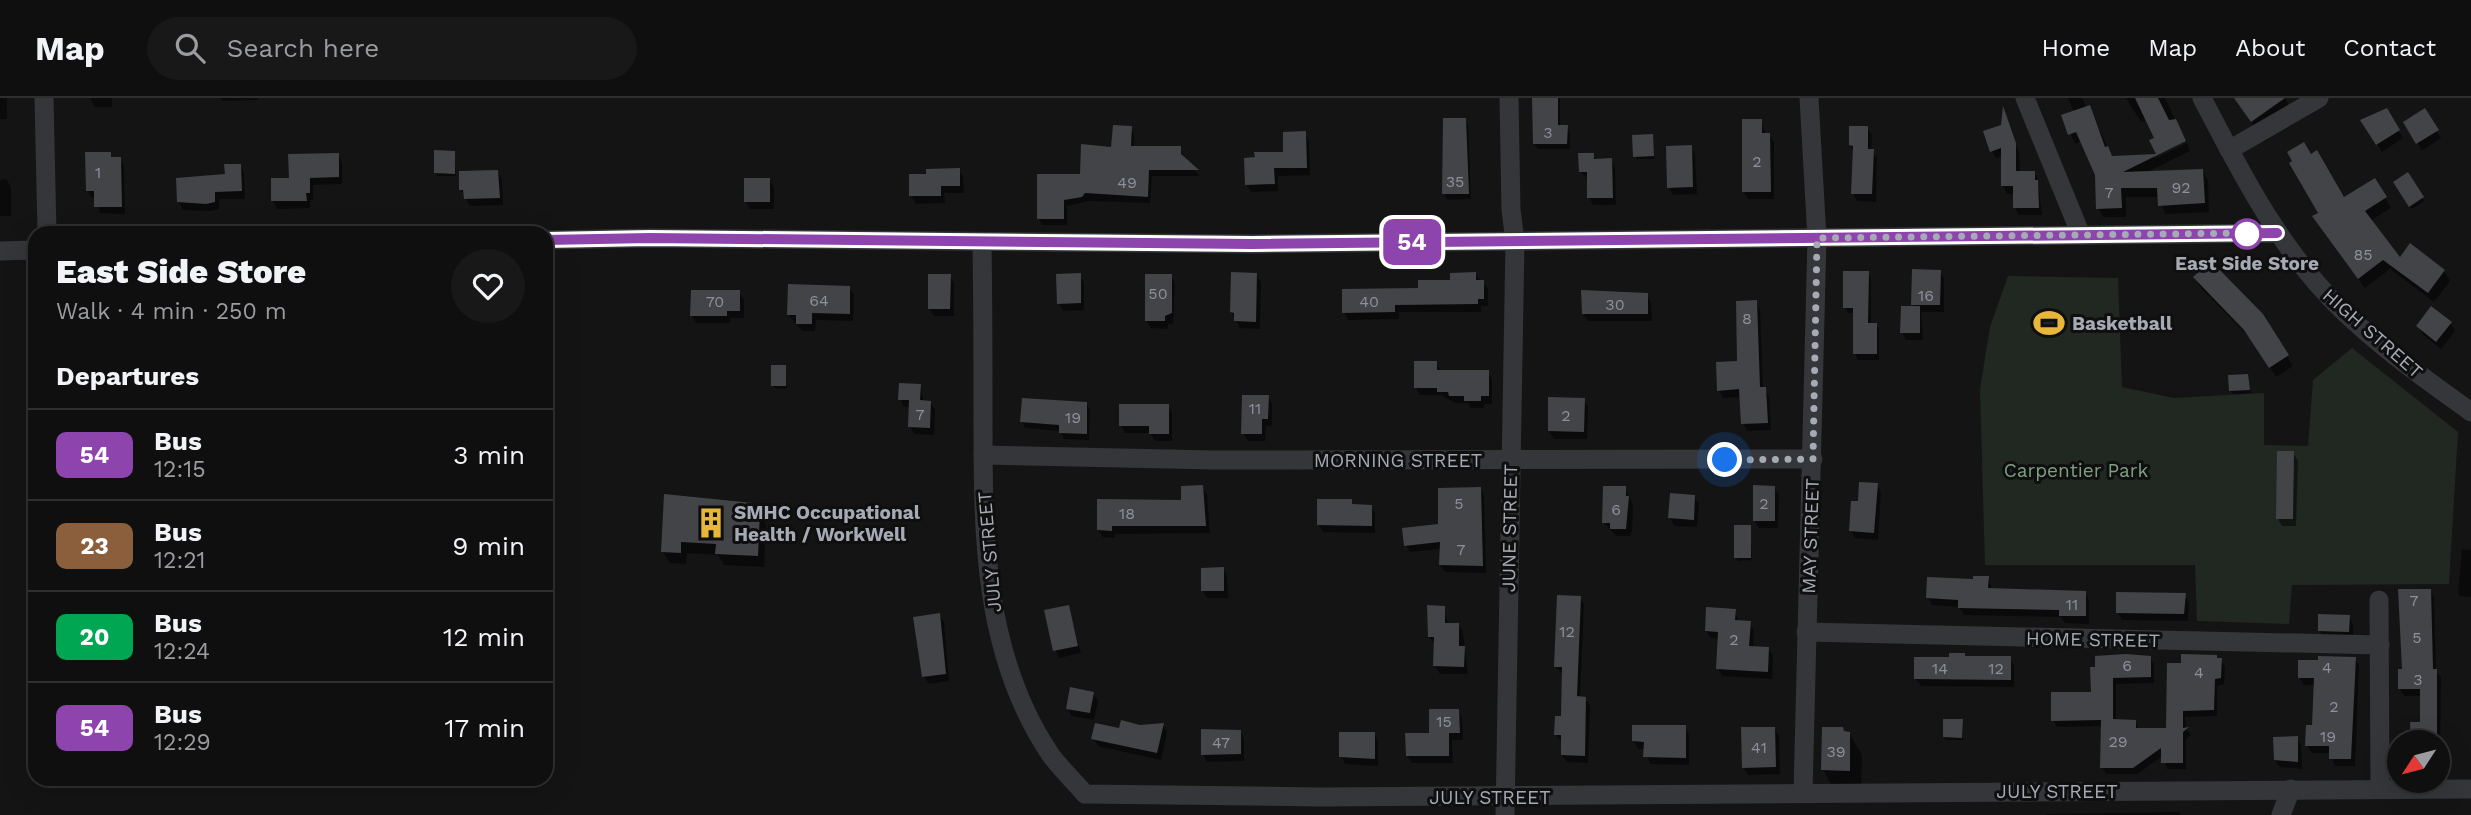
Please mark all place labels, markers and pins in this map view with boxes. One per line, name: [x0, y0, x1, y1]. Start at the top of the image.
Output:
marker: East Side Store: [2232, 219, 2262, 249]
place label: East Side Store: [2175, 252, 2319, 275]
sports icon: Basketball: [2032, 306, 2066, 340]
place label: Basketball: [2072, 312, 2173, 335]
place label: SMHC Occupational Health / WorkWell: [734, 501, 921, 546]
building icon: SMHC Occupational Health / WorkWell: [694, 506, 728, 540]

